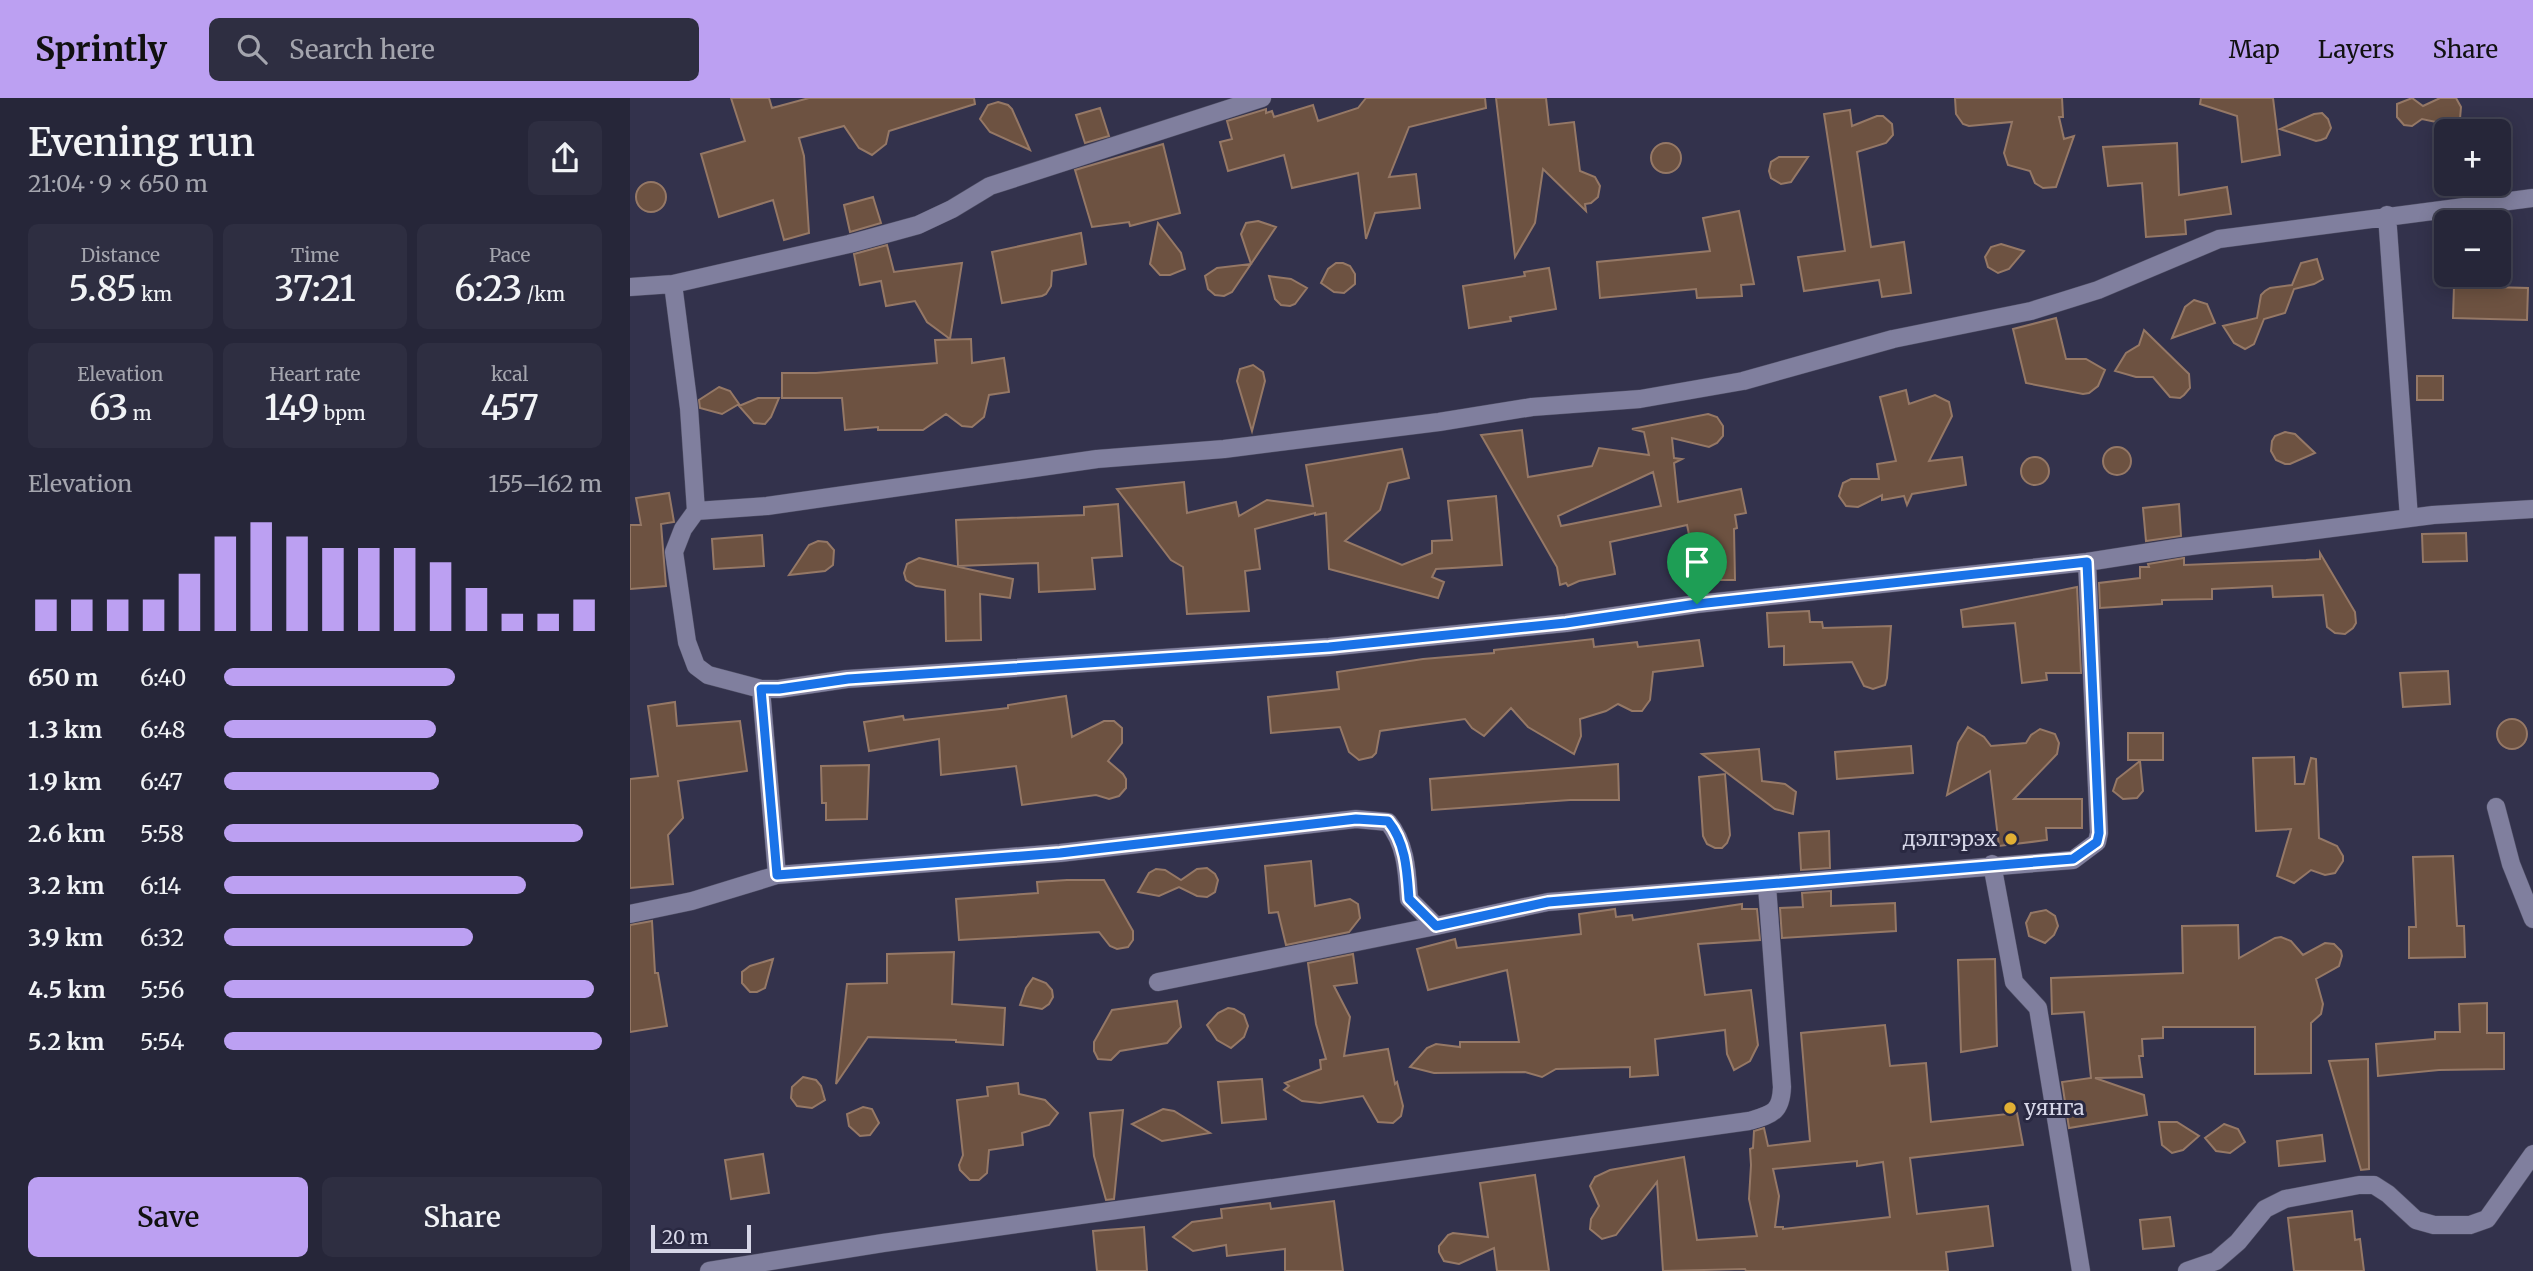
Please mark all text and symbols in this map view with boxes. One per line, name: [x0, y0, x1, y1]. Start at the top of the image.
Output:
search box: [209, 18, 699, 81]
text: Sprintly: [35, 29, 167, 70]
icon: search: [233, 30, 271, 68]
text: Search here: [289, 33, 435, 66]
text: Map: [2229, 34, 2280, 65]
text: Layers: [2318, 34, 2394, 65]
text: Share: [2432, 34, 2498, 65]
text: Evening run: [28, 119, 255, 166]
map controls: [2434, 119, 2511, 287]
button: +: [2434, 119, 2511, 196]
button: share: [528, 121, 602, 195]
text: 21:04 · 9 × 650 m: [28, 169, 208, 198]
button: −: [2434, 210, 2511, 287]
text: Distance: [81, 243, 160, 267]
text: Time: [291, 243, 339, 267]
text: Pace: [489, 243, 530, 267]
text: 5.85: [68, 267, 137, 311]
text: 37:21: [274, 267, 356, 311]
text: 6:23: [454, 267, 522, 311]
text: km: [137, 282, 172, 306]
text: /km: [522, 282, 565, 306]
text: Elevation: [77, 362, 163, 386]
text: Heart rate: [270, 362, 360, 386]
text: kcal: [491, 362, 528, 386]
text: 63: [89, 386, 128, 430]
text: 149: [264, 386, 319, 430]
text: 457: [481, 386, 539, 430]
text: m: [128, 401, 152, 425]
text: bpm: [319, 401, 366, 425]
text: Elevation: [28, 469, 132, 498]
text: 155–162 m: [488, 469, 602, 498]
pin: [1667, 532, 1727, 604]
icon: arrive: [1678, 543, 1716, 581]
text: 650 m: [28, 663, 98, 692]
text: 6:40: [140, 663, 186, 692]
text: 1.3 km: [28, 715, 102, 744]
text: 6:48: [140, 715, 185, 744]
text: 1.9 km: [28, 767, 102, 796]
text: 6:47: [140, 767, 183, 796]
text: 2.6 km: [28, 819, 105, 848]
text: 5:58: [140, 819, 184, 848]
place label: дэлгэрэх: [1902, 825, 1998, 852]
marker: дэлгэрэх: [2003, 831, 2019, 847]
text: 3.2 km: [28, 871, 105, 900]
text: 6:14: [140, 871, 181, 900]
text: 3.9 km: [28, 923, 103, 952]
text: 6:32: [140, 923, 184, 952]
text: 4.5 km: [28, 975, 106, 1004]
text: 5:56: [140, 975, 184, 1004]
text: 5.2 km: [28, 1027, 105, 1056]
text: 5:54: [140, 1027, 185, 1056]
place label: уянга: [2024, 1094, 2085, 1121]
marker: уянга: [2002, 1100, 2018, 1116]
button: Save: [28, 1177, 308, 1257]
button: Share: [322, 1177, 602, 1257]
scale bar: [651, 1222, 751, 1254]
text: 20 m: [662, 1225, 709, 1249]

